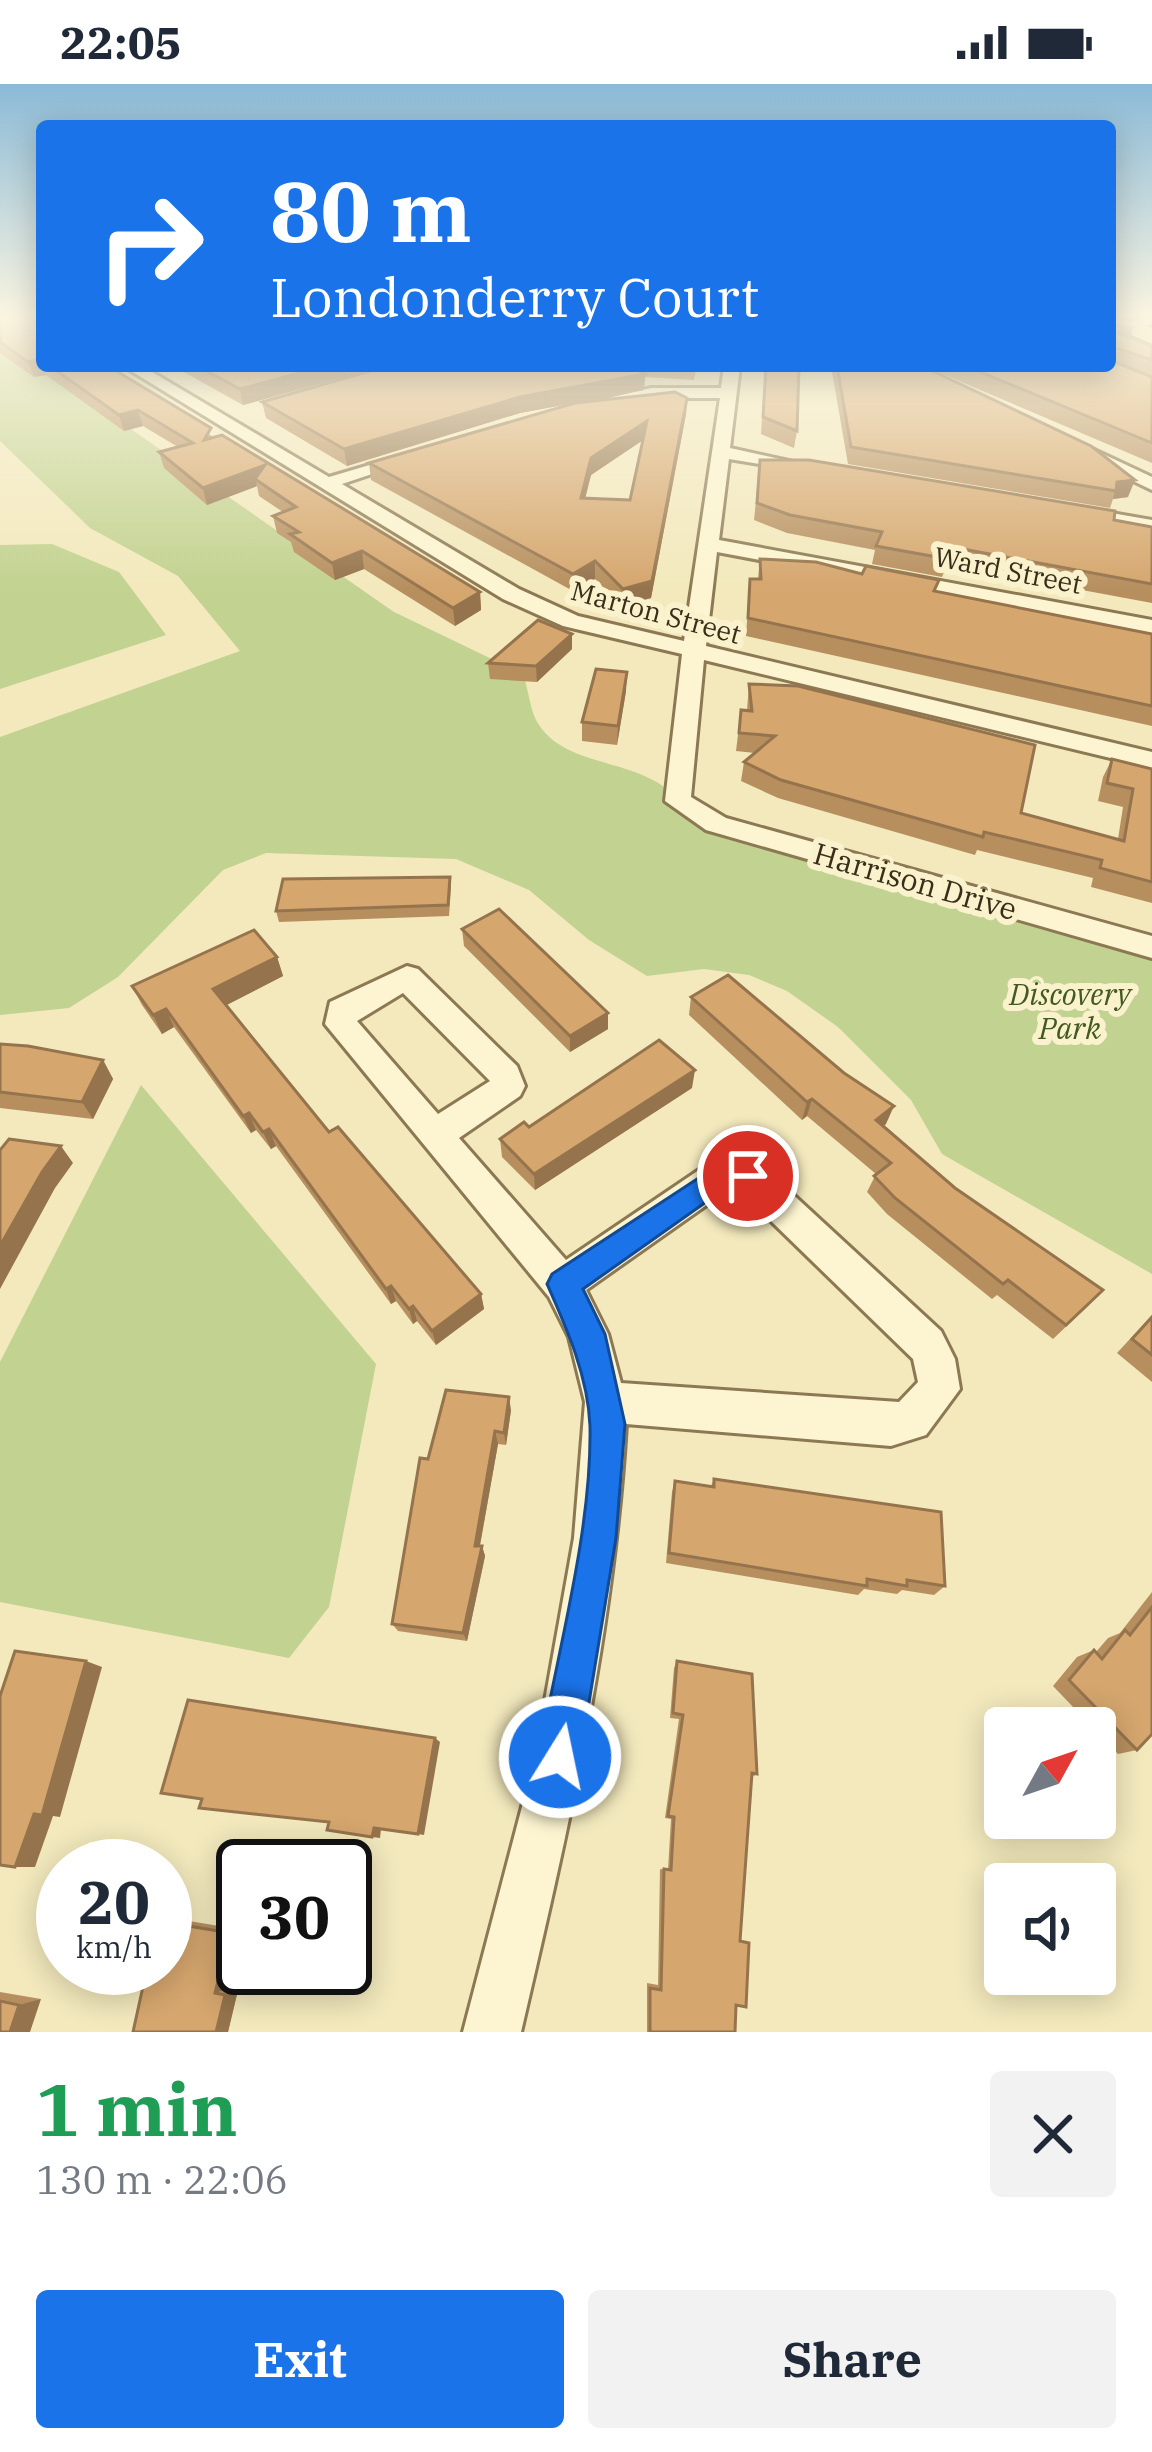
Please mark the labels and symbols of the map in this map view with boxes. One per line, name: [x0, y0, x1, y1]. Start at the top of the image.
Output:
street label: Ward Street: [931, 538, 1085, 601]
street label: Marton Street: [568, 572, 745, 651]
street label: Harrison Drive: [809, 833, 1021, 928]
park label: Discovery Park: [1008, 974, 1133, 1047]
pin: [697, 1125, 799, 1227]
position arrow: [497, 1694, 623, 1820]
north arrow: [984, 1707, 1116, 1839]
speed limit sign: 30: [216, 1839, 372, 1995]

